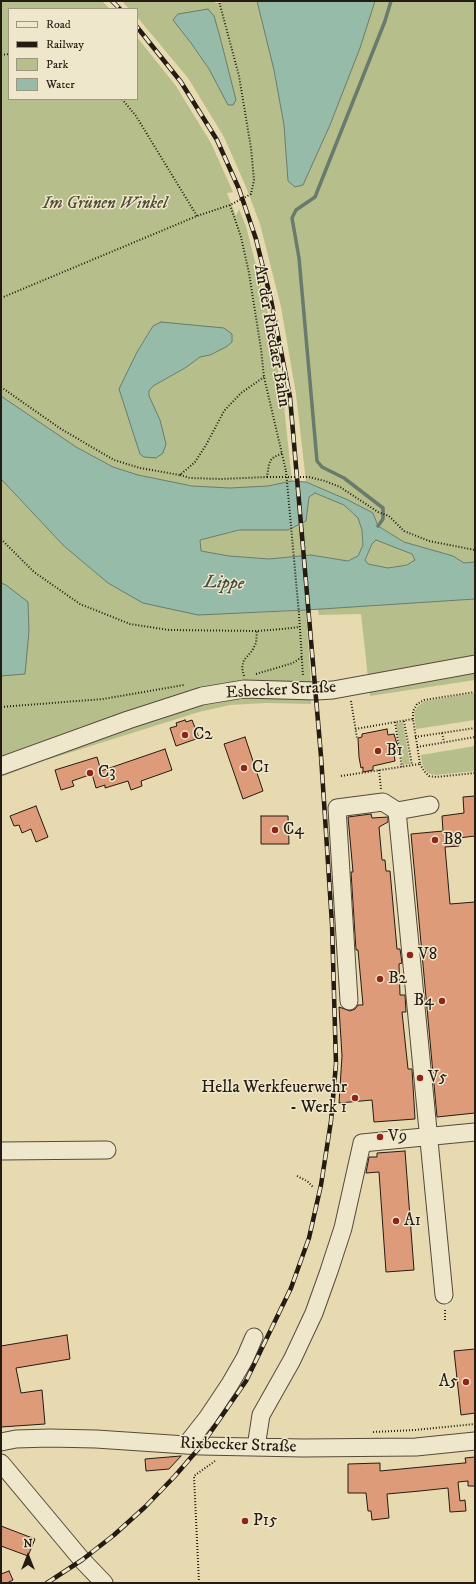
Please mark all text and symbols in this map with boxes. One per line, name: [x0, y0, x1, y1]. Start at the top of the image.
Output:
legend: [8, 8, 138, 100]
text: Road: [46, 17, 71, 32]
text: Railway: [46, 37, 84, 52]
text: Park: [46, 57, 68, 72]
text: Water: [46, 77, 75, 92]
park label: Im Grünen Winkel: [43, 194, 167, 214]
street label: An der Rhedaer Bahn: [248, 263, 294, 409]
water label: Lippe: [204, 573, 244, 595]
street label: Esbecker Straße: [225, 678, 337, 704]
place label: C2: [193, 725, 213, 745]
marker: C2: [180, 730, 190, 740]
place label: B1: [386, 741, 403, 761]
marker: B1: [373, 746, 383, 756]
place label: C1: [252, 758, 270, 778]
place label: C3: [98, 763, 116, 783]
marker: C1: [239, 763, 249, 773]
marker: C3: [85, 768, 95, 778]
place label: C4: [283, 820, 304, 840]
marker: C4: [270, 825, 280, 835]
place label: B8: [443, 830, 462, 850]
marker: B8: [430, 835, 440, 845]
place label: V8: [418, 945, 437, 965]
marker: V8: [405, 950, 415, 960]
place label: B2: [388, 969, 407, 989]
marker: B2: [375, 974, 385, 984]
place label: B4: [413, 991, 434, 1011]
marker: B4: [437, 996, 447, 1006]
place label: V5: [428, 1068, 447, 1088]
marker: V5: [415, 1073, 425, 1083]
place label: Hella Werkfeuerwehr - Werk 1: [201, 1078, 347, 1118]
marker: Hella Werkfeuerwehr - Werk 1: [350, 1093, 360, 1103]
place label: V9: [388, 1127, 407, 1147]
marker: V9: [375, 1132, 385, 1142]
place label: A1: [404, 1211, 421, 1231]
marker: A1: [391, 1216, 401, 1226]
place label: A5: [439, 1372, 458, 1392]
marker: A5: [461, 1377, 471, 1387]
street label: Rixbecker Straße: [179, 1434, 297, 1458]
place label: P15: [253, 1511, 277, 1531]
marker: P15: [240, 1516, 250, 1526]
north arrow: [8, 1536, 48, 1576]
text: N: [23, 1537, 33, 1551]

